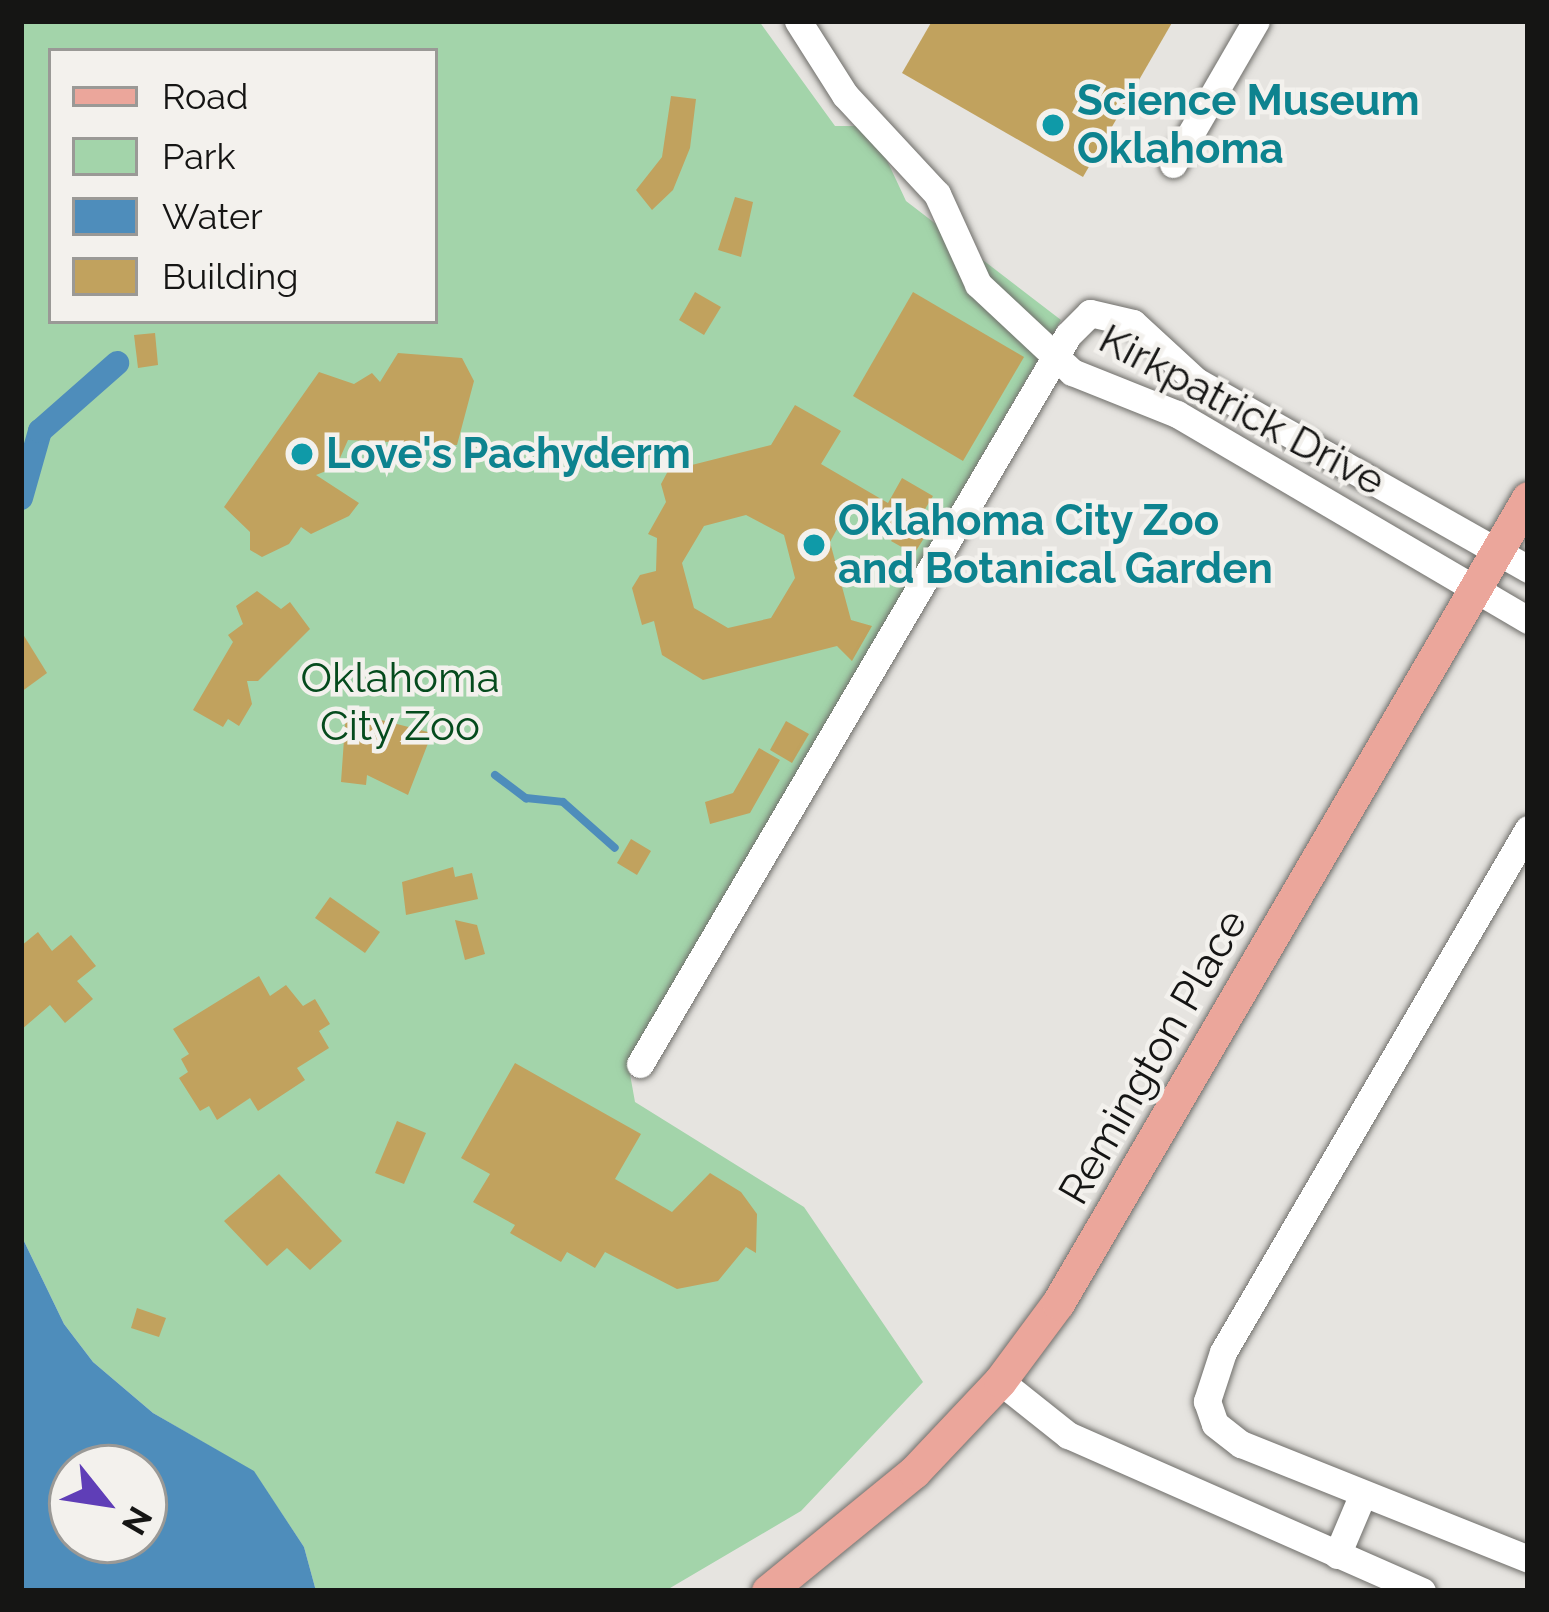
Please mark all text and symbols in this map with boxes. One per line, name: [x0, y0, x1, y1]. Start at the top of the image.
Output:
legend: [48, 48, 438, 324]
text: Road: [162, 75, 248, 117]
place label: Science Museum Oklahoma: [1077, 76, 1420, 174]
marker: Science Museum Oklahoma: [1040, 112, 1066, 138]
text: Park: [162, 135, 236, 177]
text: Water: [162, 195, 263, 237]
text: Building: [162, 255, 298, 297]
street label: Kirkpatrick Drive: [1091, 314, 1393, 506]
place label: Love's Pachyderm: [326, 429, 691, 479]
marker: Love's Pachyderm: [289, 441, 315, 467]
place label: Oklahoma City Zoo and Botanical Garden: [838, 496, 1274, 594]
marker: Oklahoma City Zoo and Botanical Garden: [801, 532, 827, 558]
park label: Oklahoma City Zoo: [300, 653, 500, 752]
street label: Remington Place: [1048, 901, 1258, 1213]
north arrow: [48, 1444, 168, 1564]
text: N: [114, 1500, 160, 1541]

